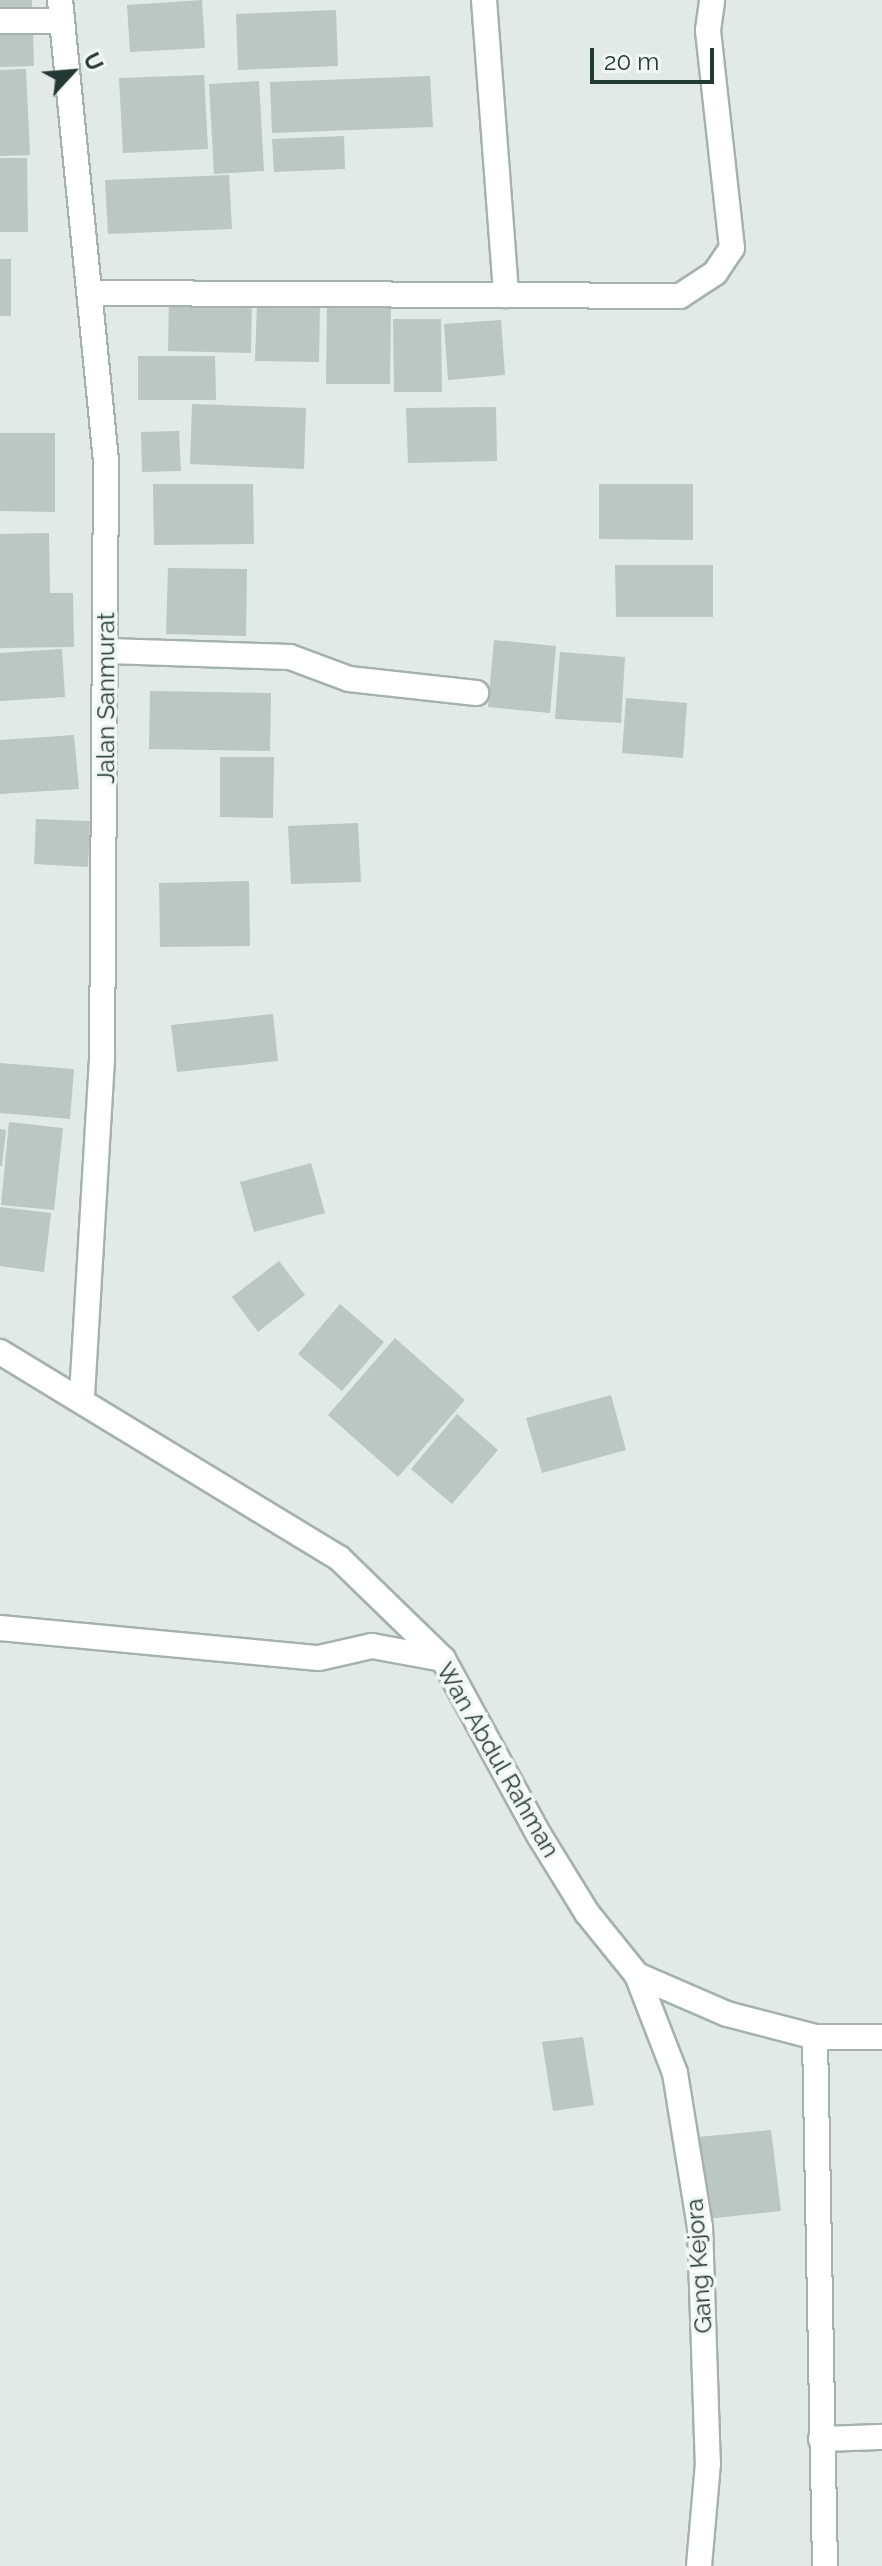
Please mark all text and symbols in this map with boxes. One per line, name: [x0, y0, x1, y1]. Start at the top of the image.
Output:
north arrow: [32, 32, 112, 112]
scale bar: [594, 32, 718, 82]
text: 20 m: [604, 47, 659, 76]
text: U: [78, 48, 109, 75]
street label: Jalan Sanmurat: [92, 612, 120, 784]
street label: Wan Abdul Rahman: [430, 1657, 566, 1863]
street label: Gang Kejora: [680, 2198, 718, 2334]

